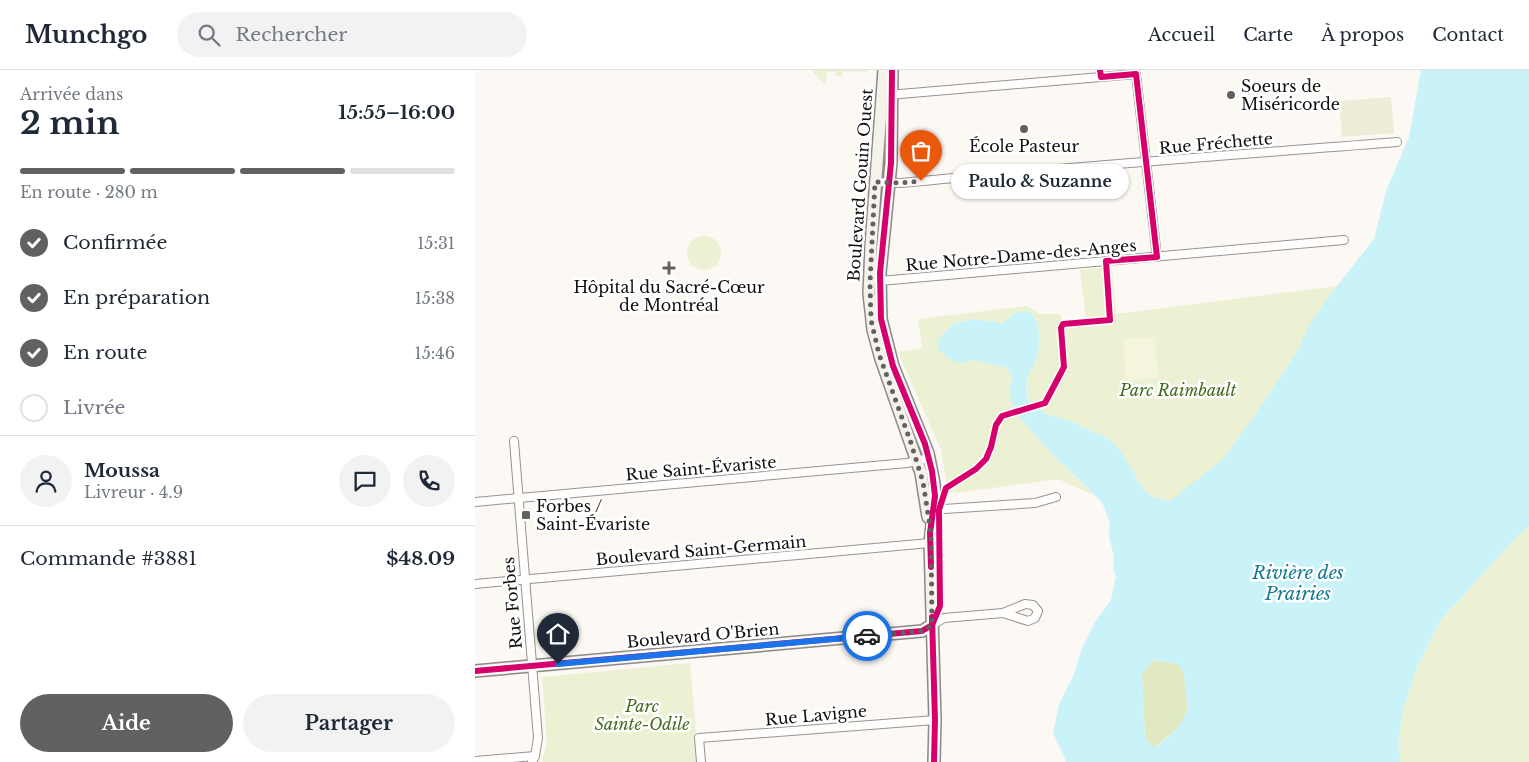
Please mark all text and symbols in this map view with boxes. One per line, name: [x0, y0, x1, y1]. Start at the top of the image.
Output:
search box: [177, 12, 527, 57]
text: Munchgo: [25, 20, 147, 49]
icon: search: [195, 21, 223, 49]
text: Rechercher: [235, 23, 347, 46]
text: Accueil: [1148, 24, 1215, 46]
text: Carte: [1243, 24, 1293, 46]
text: À propos: [1321, 24, 1404, 46]
text: Contact: [1432, 24, 1504, 46]
place label: Soeurs de Miséricorde: [1241, 76, 1340, 114]
text: Arrivée dans: [20, 84, 123, 104]
street label: Boulevard Gouin Ouest: [843, 88, 877, 282]
marker: Soeurs de Miséricorde: [1225, 89, 1237, 101]
text: 15:55–16:00: [338, 101, 455, 124]
text: 2 min: [20, 103, 120, 143]
marker: École Pasteur: [1018, 123, 1030, 135]
street label: Rue Fréchette: [1158, 128, 1274, 158]
pin: [900, 130, 942, 181]
place label: École Pasteur: [969, 136, 1079, 156]
icon: bag: [907, 137, 935, 165]
callout: Paulo & Suzanne: [951, 164, 1129, 198]
text: Paulo & Suzanne: [968, 171, 1112, 191]
text: En route · 280 m: [20, 182, 158, 202]
icon: check: [20, 229, 48, 257]
text: Confirmée: [63, 231, 167, 254]
text: 15:31: [417, 233, 455, 253]
street label: Rue Notre-Dame-des-Anges: [905, 235, 1137, 275]
marker: Hôpital du Sacré-Cœur de Montréal: [662, 261, 676, 275]
place label: Hôpital du Sacré-Cœur de Montréal: [573, 277, 765, 315]
icon: check: [20, 284, 48, 312]
text: En préparation: [63, 286, 210, 309]
text: 15:38: [415, 288, 455, 308]
icon: check: [20, 339, 48, 367]
text: En route: [63, 341, 147, 364]
text: 15:46: [415, 343, 455, 363]
park label: Parc Raimbault: [1119, 380, 1237, 400]
text: Livrée: [63, 396, 125, 419]
street label: Rue Saint-Évariste: [625, 451, 777, 485]
button: person: [20, 455, 72, 507]
button: chat: [339, 455, 391, 507]
button: phone: [403, 455, 455, 507]
text: Moussa: [84, 459, 160, 482]
text: Livreur · 4.9: [84, 482, 183, 502]
place label: Forbes / Saint-Évariste: [536, 496, 650, 534]
marker: Forbes / Saint-Évariste: [520, 509, 532, 521]
street label: Boulevard Saint-Germain: [595, 531, 807, 569]
text: Commande #3881: [20, 547, 197, 570]
text: $48.09: [386, 547, 455, 570]
street label: Rue Forbes: [498, 556, 526, 650]
water label: Rivière des Prairies: [1251, 562, 1344, 605]
courier: [842, 611, 892, 661]
pin: [537, 613, 579, 664]
street label: Boulevard O'Brien: [626, 618, 780, 652]
icon: home: [544, 620, 572, 648]
icon: car: [853, 622, 881, 650]
button: Aide: [20, 694, 233, 752]
button: Partager: [243, 694, 455, 752]
park label: Parc Sainte-Odile: [594, 696, 690, 734]
street label: Rue Lavigne: [764, 701, 868, 729]

